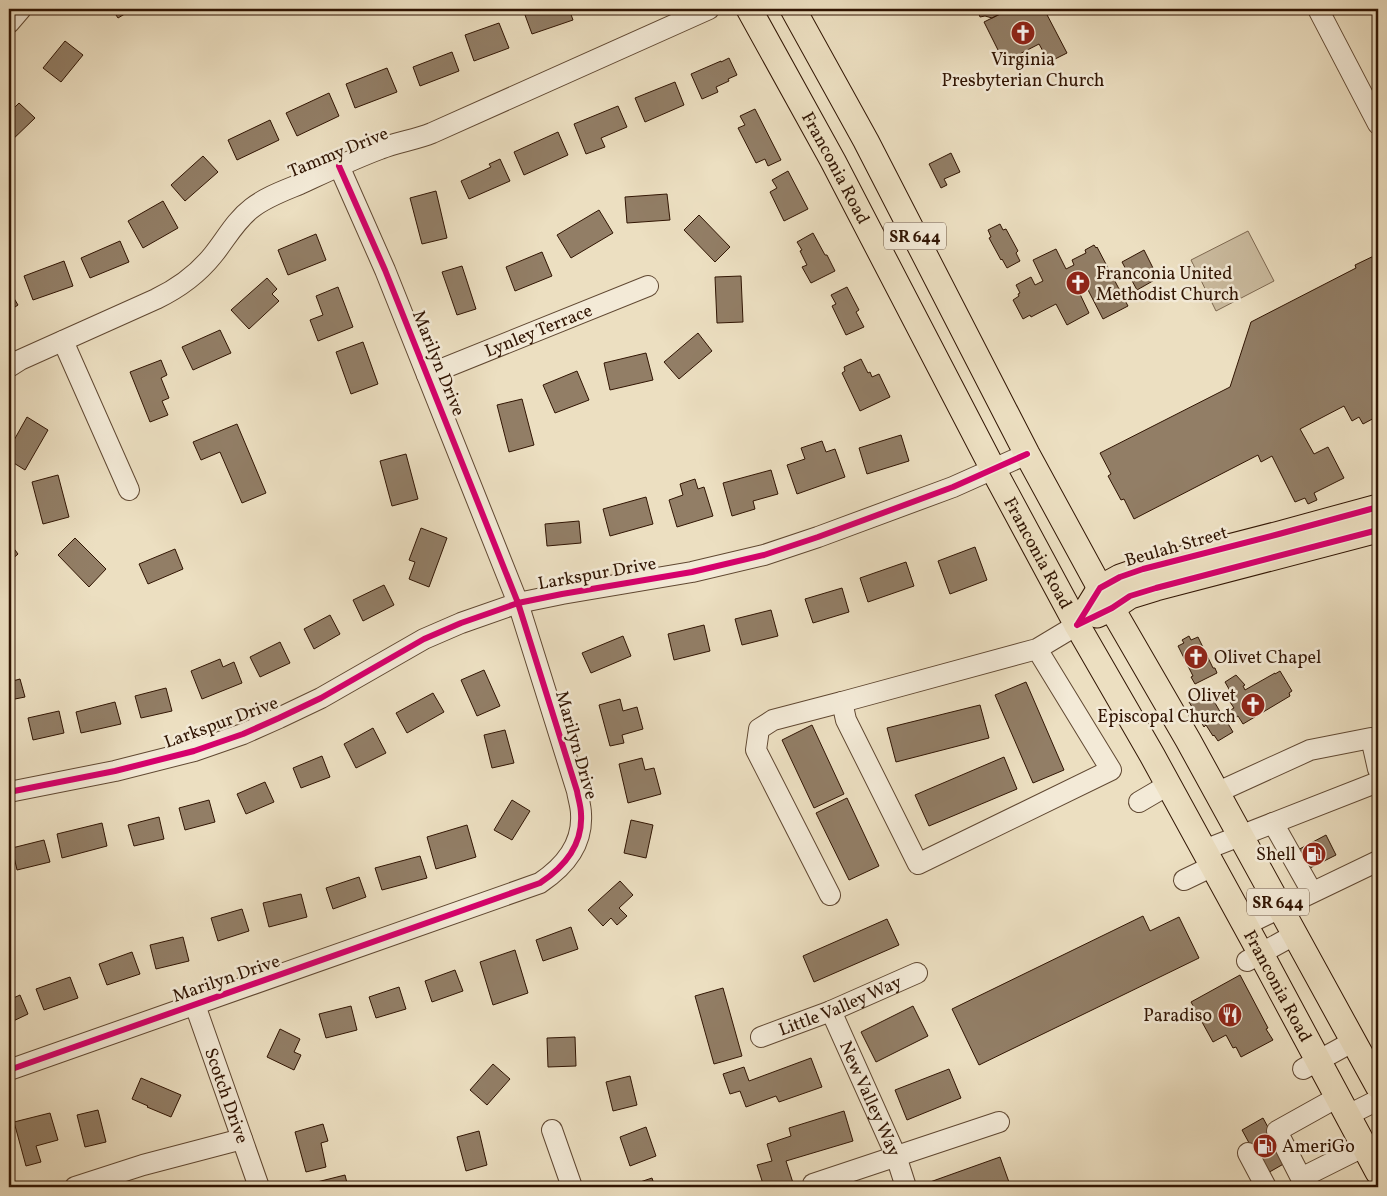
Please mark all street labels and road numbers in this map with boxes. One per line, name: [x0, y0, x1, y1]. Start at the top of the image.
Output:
street label: Franconia Road: [794, 108, 875, 229]
street label: Tammy Drive: [285, 122, 393, 185]
road number: SR 644: [884, 222, 946, 250]
street label: Lynley Terrace: [481, 299, 596, 364]
street label: Marilyn Drive: [405, 307, 470, 420]
street label: Franconia Road: [996, 493, 1077, 614]
street label: Beulah Street: [1122, 521, 1231, 574]
street label: Larkspur Drive: [536, 552, 658, 597]
street label: Marilyn Drive: [548, 688, 603, 803]
street label: Larkspur Drive: [161, 691, 282, 756]
road number: SR 644: [1247, 889, 1309, 916]
street label: Franconia Road: [1236, 926, 1317, 1047]
street label: Marilyn Drive: [169, 949, 284, 1009]
street label: Little Valley Way: [775, 970, 906, 1043]
street label: New Valley Way: [832, 1037, 906, 1161]
street label: Scotch Drive: [197, 1045, 254, 1147]

